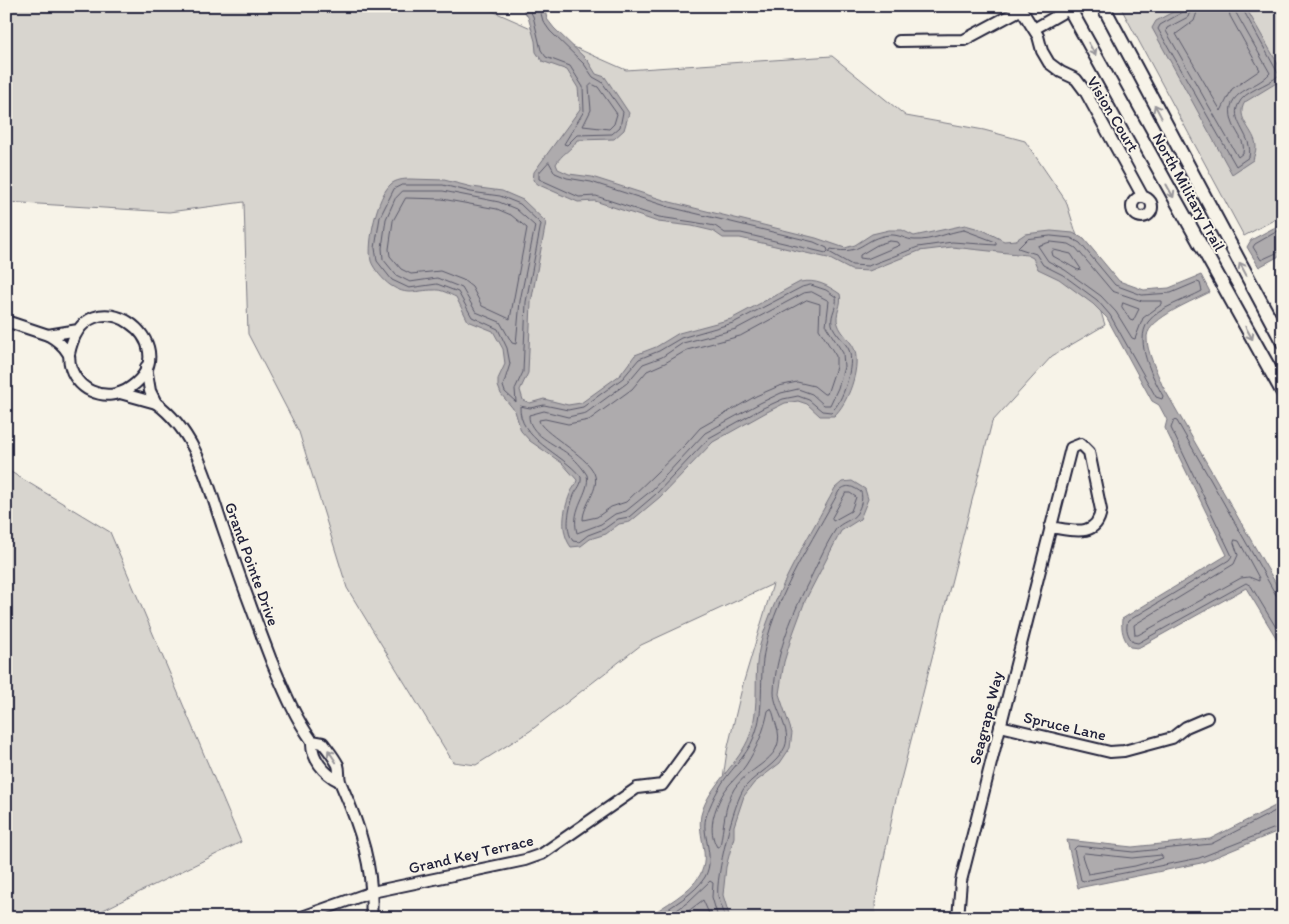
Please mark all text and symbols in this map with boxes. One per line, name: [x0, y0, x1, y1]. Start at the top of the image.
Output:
one-way arrow: [1088, 41, 1097, 56]
street label: Vision Court: [1083, 73, 1143, 155]
one-way arrow: [1153, 103, 1163, 118]
street label: North Military Trail: [1149, 130, 1230, 255]
one-way arrow: [1165, 184, 1175, 199]
one-way arrow: [1238, 262, 1248, 277]
one-way arrow: [1245, 326, 1255, 340]
street label: Grand Pointe Drive: [221, 500, 283, 629]
street label: Seagrape Way: [965, 669, 1007, 767]
street label: Spruce Lane: [1022, 707, 1108, 745]
one-way arrow: [326, 750, 336, 764]
street label: Grand Key Terrace: [407, 830, 535, 878]

